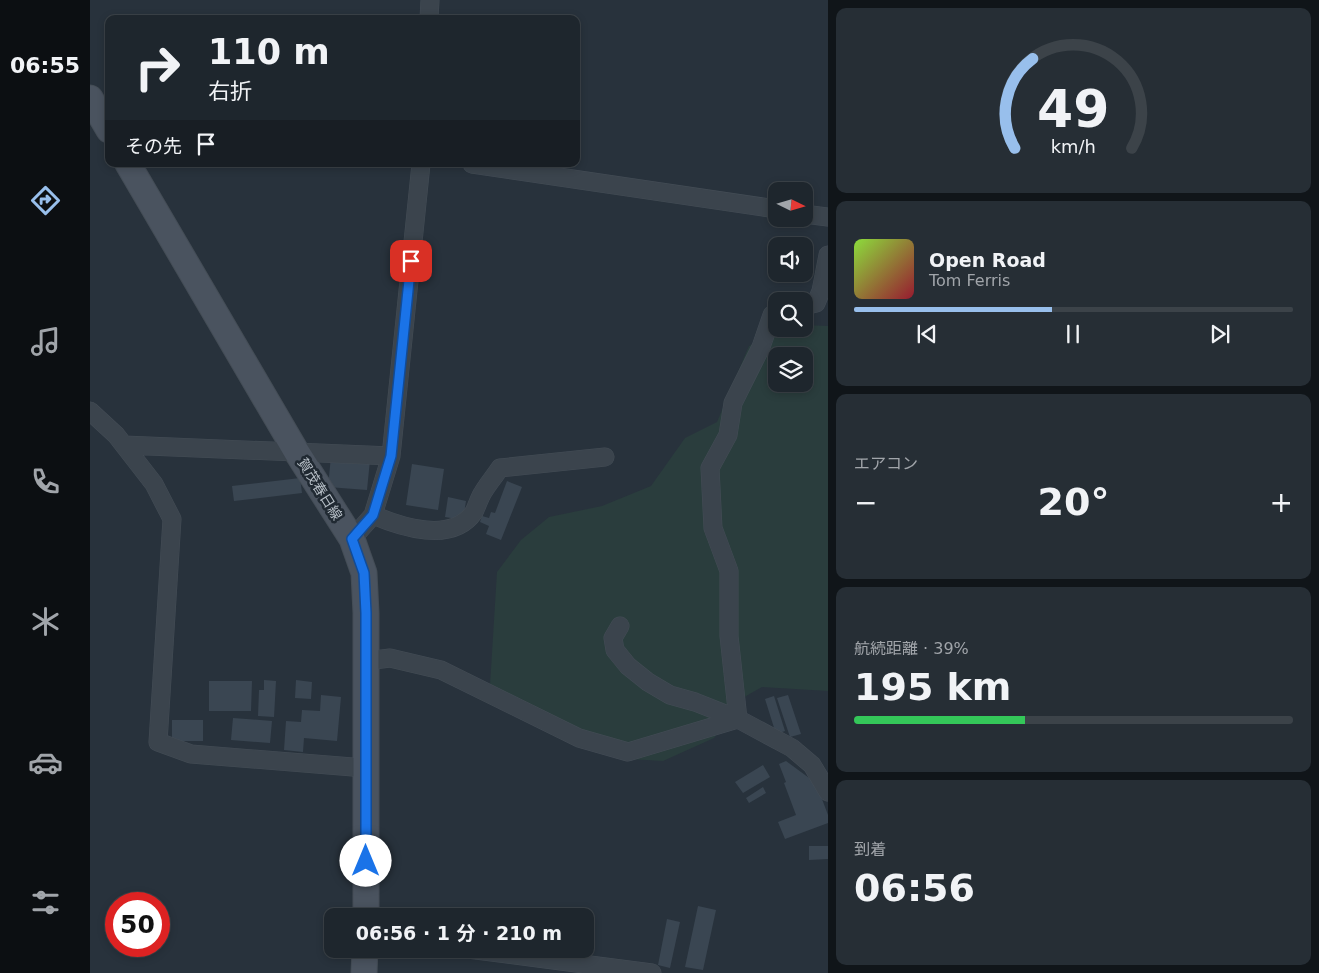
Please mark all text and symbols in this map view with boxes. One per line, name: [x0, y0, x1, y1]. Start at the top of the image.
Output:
text: 110 m: [208, 32, 330, 72]
icon: right: [125, 35, 190, 100]
text: 06:55: [10, 53, 80, 78]
text: 右折: [208, 79, 252, 104]
text: 49: [1037, 79, 1110, 139]
icon: arrive: [192, 130, 220, 158]
text: その先: [125, 135, 182, 157]
text: km/h: [1051, 136, 1096, 157]
north arrow: [768, 182, 812, 228]
map controls: [768, 182, 813, 392]
icon: directions: [28, 183, 63, 218]
button: sound: [768, 237, 813, 282]
pin: [390, 240, 432, 282]
icon: arrive: [397, 247, 425, 275]
text: Open Road: [929, 249, 1046, 271]
text: Tom Ferris: [929, 271, 1010, 290]
button: search: [768, 292, 813, 337]
icon: previous: [913, 320, 941, 348]
icon: pause: [1059, 320, 1087, 348]
icon: next: [1206, 320, 1234, 348]
icon: music: [28, 324, 63, 359]
button: layers: [768, 347, 813, 392]
text: エアコン: [854, 454, 918, 473]
street label: 賀茂春日線: [295, 455, 345, 523]
icon: phone: [28, 464, 63, 499]
text: 20°: [1038, 480, 1109, 524]
text: −: [854, 486, 877, 519]
text: +: [1270, 486, 1293, 519]
icon: climate: [28, 604, 63, 639]
text: 航続距離 · 39%: [854, 639, 969, 658]
text: 195 km: [854, 665, 1011, 709]
icon: car: [28, 745, 63, 780]
position arrow: [339, 834, 391, 886]
text: 到着: [854, 840, 886, 859]
text: 06:56: [854, 866, 975, 910]
icon: filters: [28, 885, 63, 920]
speed limit sign: 50: [105, 892, 170, 957]
text: 06:56 · 1 分 · 210 m: [356, 922, 562, 944]

